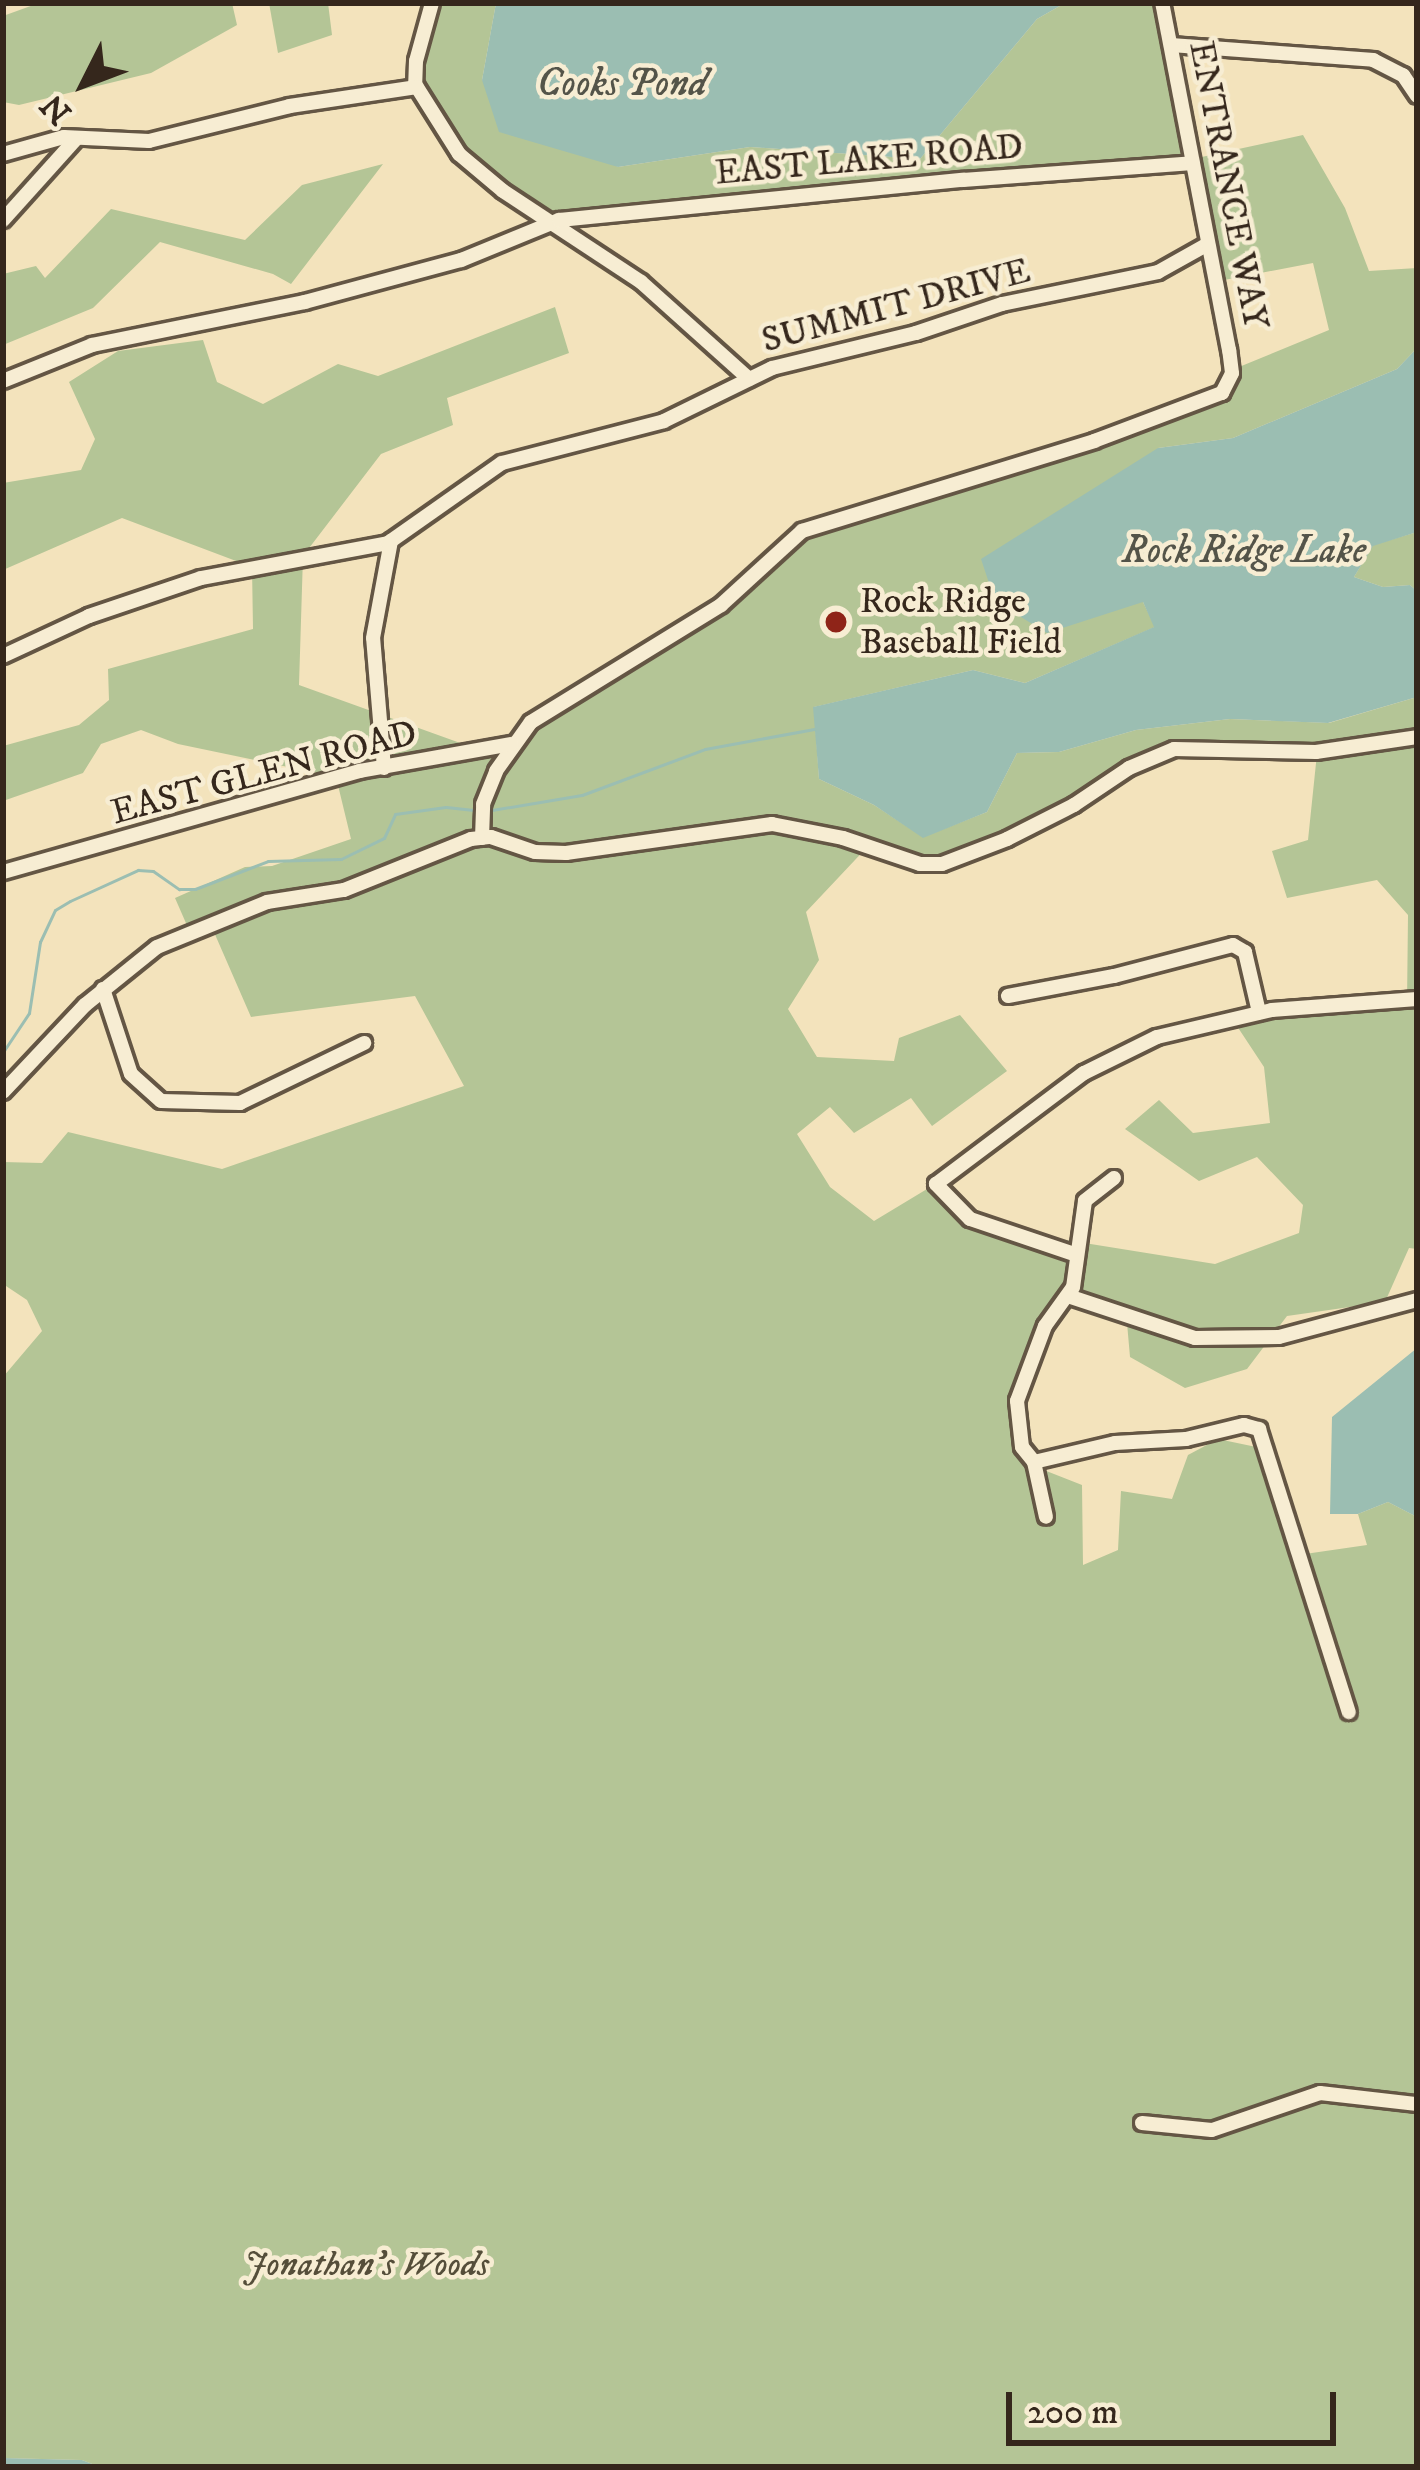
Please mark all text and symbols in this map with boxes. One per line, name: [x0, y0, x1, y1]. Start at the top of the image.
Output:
north arrow: [24, 24, 144, 144]
street label: ENTRANCE WAY: [1179, 37, 1277, 333]
water label: Cooks Pond: [537, 61, 707, 107]
text: N: [33, 85, 81, 132]
street label: EAST LAKE ROAD: [713, 125, 1025, 195]
street label: SUMMIT DRIVE: [757, 249, 1035, 363]
water label: Rock Ridge Lake: [1122, 528, 1366, 574]
place label: Rock Ridge Baseball Field: [860, 579, 1062, 664]
marker: Rock Ridge Baseball Field: [823, 609, 849, 635]
street label: EAST GLEN ROAD: [106, 711, 422, 835]
park label: Jonathan's Woods: [243, 2243, 489, 2287]
scale bar: [1012, 2368, 1342, 2442]
text: 200 m: [1027, 2390, 1118, 2435]

